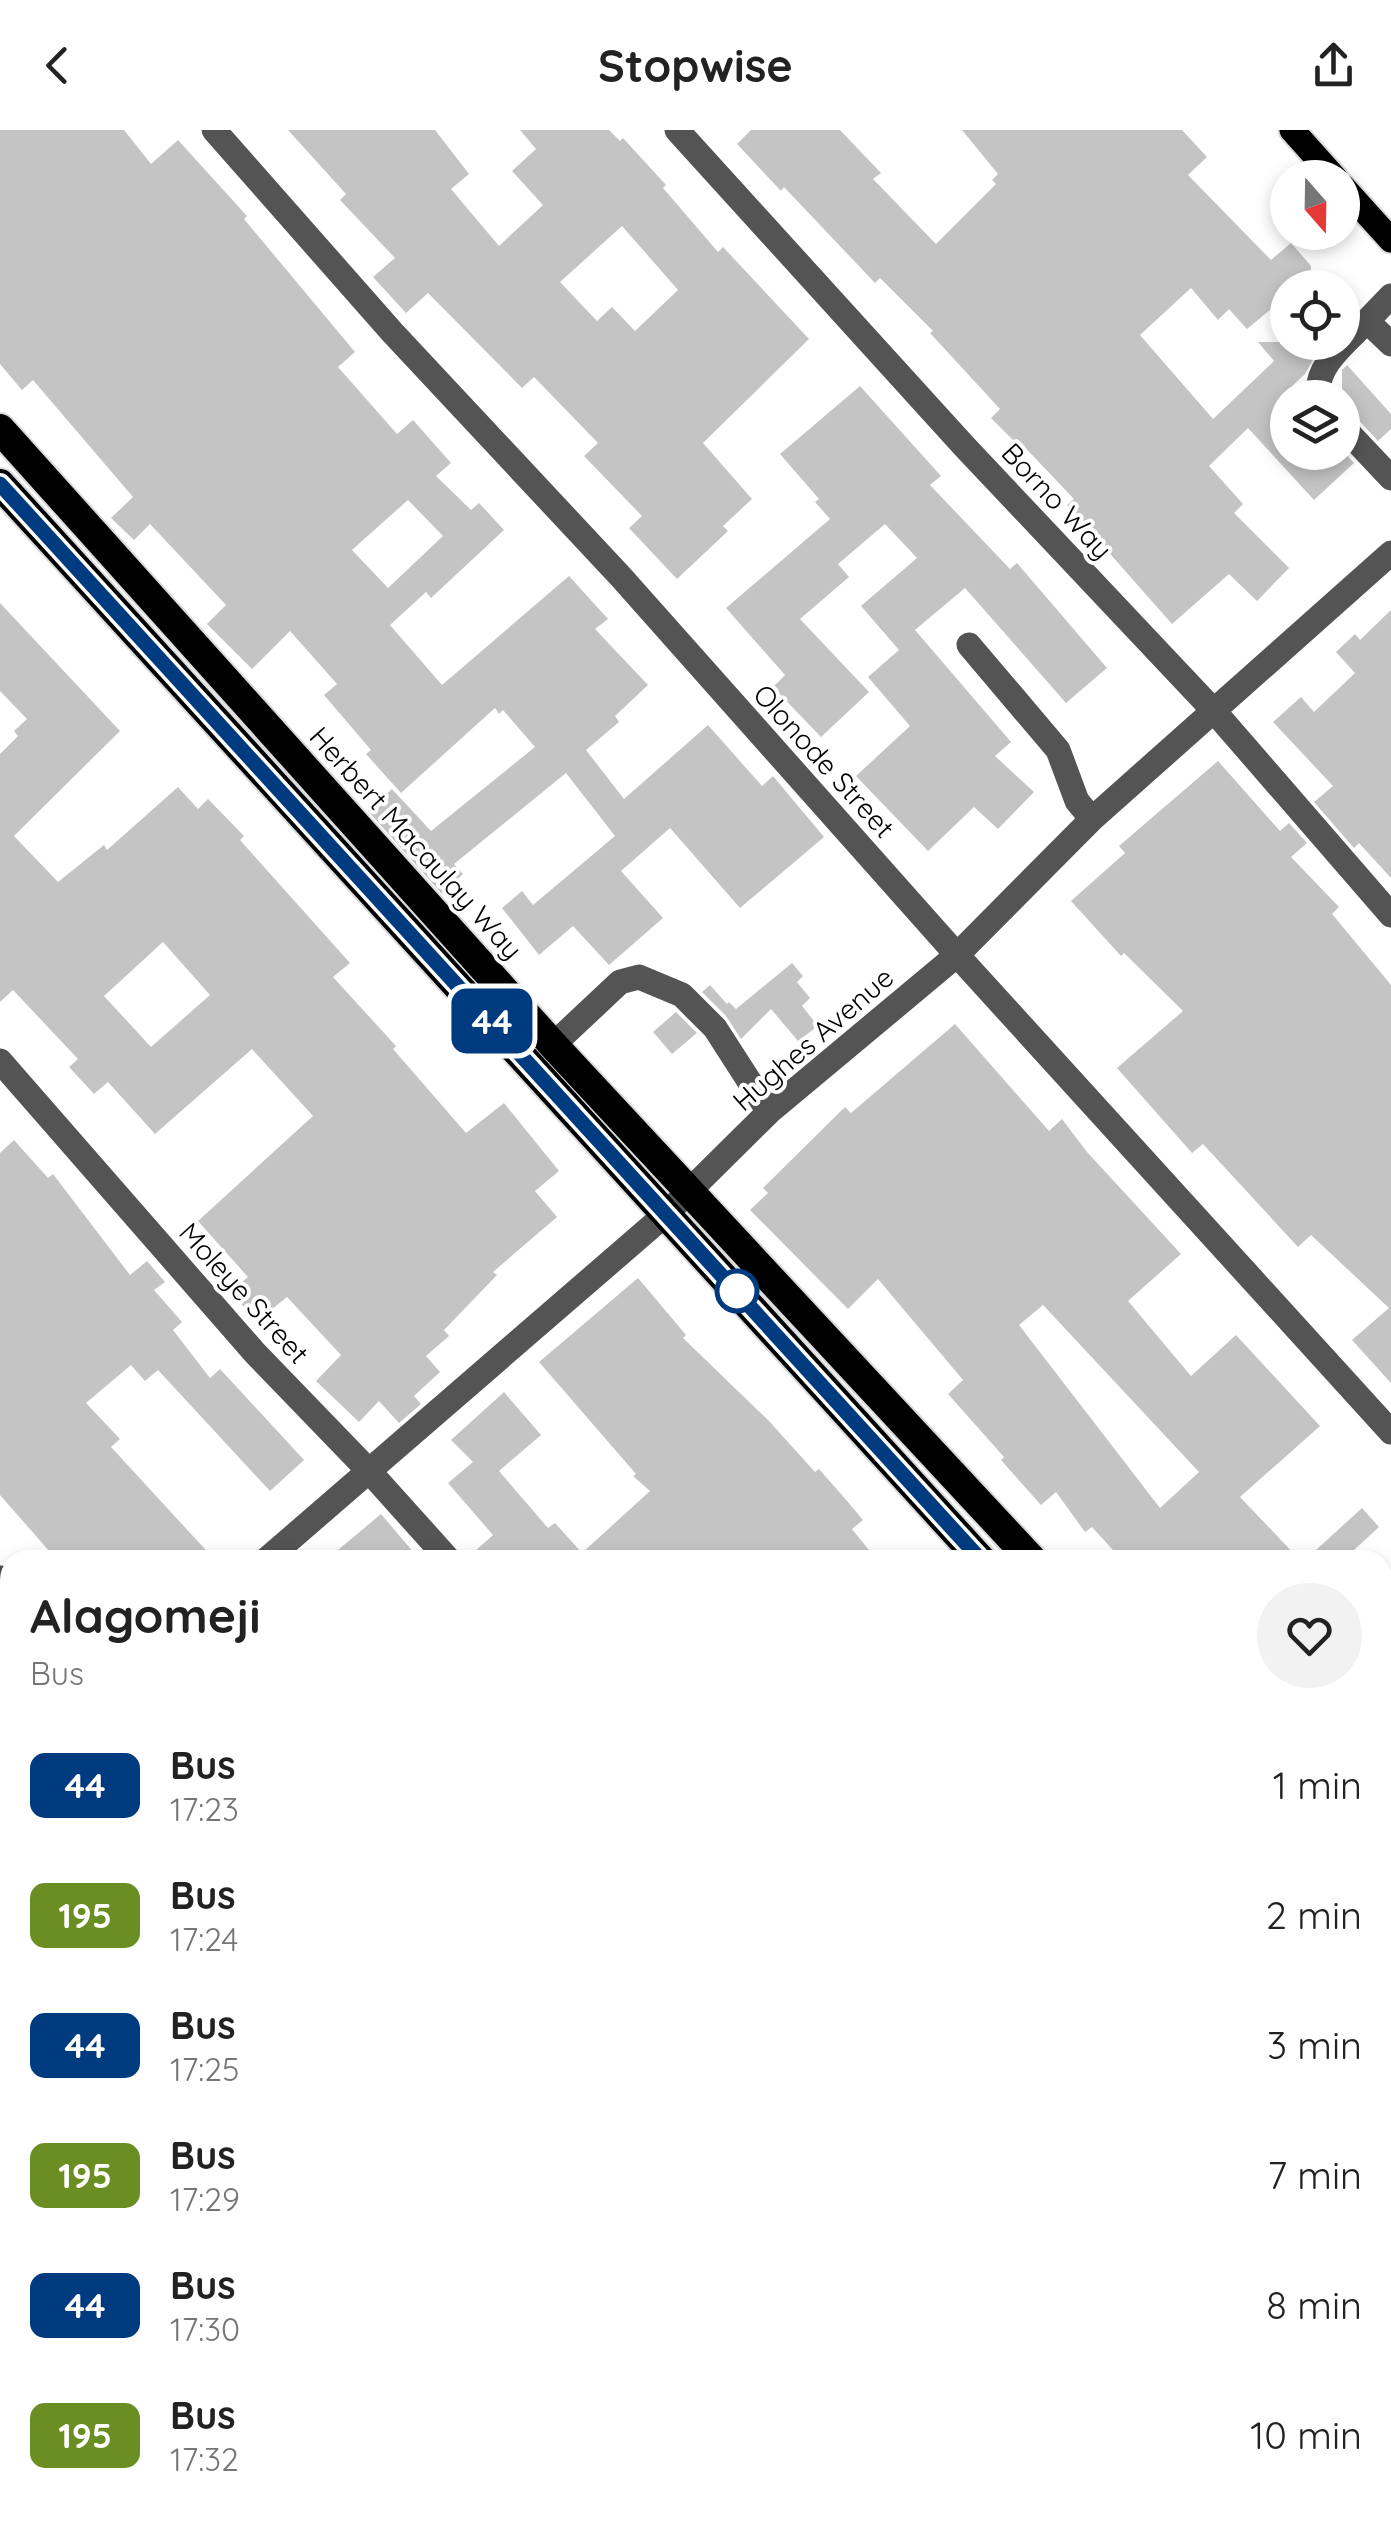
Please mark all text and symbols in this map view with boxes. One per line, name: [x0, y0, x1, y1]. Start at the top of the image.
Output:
text: Stopwise: [598, 37, 793, 93]
icon: back: [30, 38, 85, 93]
icon: share: [1306, 38, 1361, 93]
north arrow: [1270, 160, 1360, 250]
map controls: [1270, 160, 1360, 470]
button: locate: [1270, 270, 1360, 360]
button: layers: [1270, 380, 1360, 470]
street label: Borno Way: [995, 435, 1120, 566]
street label: Olonode Street: [746, 677, 902, 845]
street label: Herbert Macaulay Way: [303, 719, 530, 966]
street label: Hughes Avenue: [725, 959, 900, 1118]
line badge: 44: [447, 988, 537, 1054]
text: 44: [471, 999, 513, 1043]
street label: Moleye Street: [172, 1215, 317, 1370]
unlabelled marker: [716, 1270, 758, 1312]
button: heart: [1257, 1583, 1362, 1688]
text: Alagomeji: [30, 1585, 261, 1645]
text: Bus: [30, 1653, 84, 1693]
text: Bus: [170, 1741, 236, 1789]
text: 1 min: [1273, 1761, 1362, 1809]
text: 44: [64, 1763, 106, 1807]
text: 17:23: [170, 1789, 239, 1829]
text: Bus: [170, 1871, 236, 1919]
text: 2 min: [1266, 1891, 1362, 1939]
text: 195: [58, 1893, 112, 1937]
text: 17:24: [170, 1919, 238, 1959]
text: Bus: [170, 2001, 236, 2049]
text: 3 min: [1267, 2021, 1362, 2069]
text: 44: [64, 2023, 106, 2067]
text: 17:25: [170, 2049, 239, 2089]
text: Bus: [170, 2131, 236, 2179]
text: 7 min: [1267, 2151, 1362, 2199]
text: 195: [58, 2153, 112, 2197]
text: 17:29: [170, 2179, 240, 2219]
text: Bus: [170, 2261, 236, 2309]
text: 8 min: [1266, 2281, 1362, 2329]
text: 44: [64, 2283, 106, 2327]
text: 17:30: [170, 2309, 240, 2349]
text: Bus: [170, 2391, 236, 2439]
text: 10 min: [1250, 2411, 1362, 2459]
text: 195: [58, 2413, 112, 2457]
text: 17:32: [170, 2439, 239, 2479]

